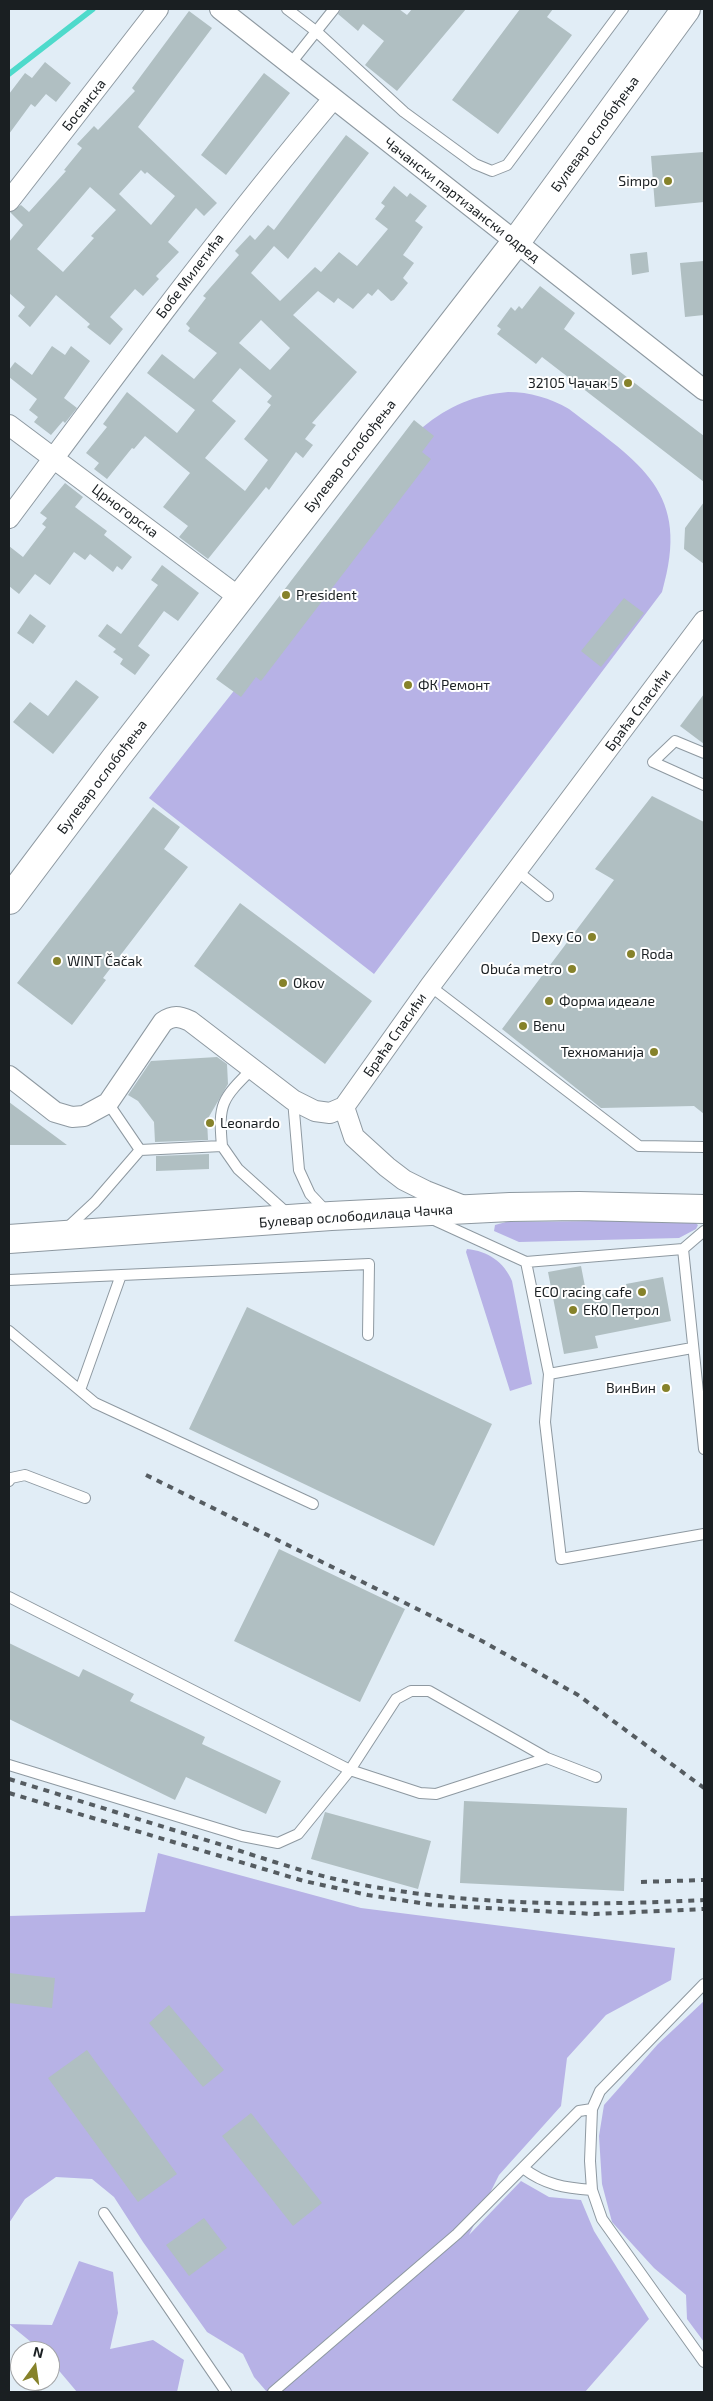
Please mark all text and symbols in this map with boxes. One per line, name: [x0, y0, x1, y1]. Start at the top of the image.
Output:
street label: Булевар ослобођења: [547, 73, 643, 195]
street label: Босанска: [59, 76, 109, 134]
street label: Чачански партизански одред: [381, 134, 543, 266]
place label: Simpo: [618, 173, 658, 189]
marker: Simpo: [662, 175, 674, 187]
street label: Бобе Милетића: [153, 230, 227, 322]
place label: 32105 Чачак 5: [528, 375, 618, 391]
marker: 32105 Чачак 5: [622, 377, 634, 389]
street label: Булевар ослобођења: [301, 396, 399, 516]
street label: Црногорска: [89, 481, 161, 541]
place label: President: [296, 587, 357, 603]
marker: President: [280, 589, 292, 601]
street label: Браћа Спасићи: [602, 666, 674, 754]
place label: ФК Ремонт: [418, 677, 490, 693]
marker: ФК Ремонт: [402, 679, 414, 691]
street label: Булевар ослобођења: [53, 716, 151, 838]
place label: Dexy Co: [531, 929, 582, 945]
marker: Dexy Co: [586, 931, 598, 943]
place label: Roda: [641, 946, 673, 962]
marker: Roda: [625, 948, 637, 960]
place label: WINT Čačak: [67, 953, 142, 969]
marker: WINT Čačak: [51, 955, 63, 967]
place label: Obuća metro: [481, 961, 562, 977]
marker: Obuća metro: [566, 963, 578, 975]
place label: Okov: [293, 975, 325, 991]
marker: Okov: [277, 977, 289, 989]
street label: Браћа Спасићи: [360, 990, 430, 1080]
place label: Форма идеале: [559, 993, 655, 1009]
marker: Форма идеале: [543, 995, 555, 1007]
place label: Benu: [533, 1018, 565, 1034]
marker: Benu: [517, 1020, 529, 1032]
place label: Техноманија: [561, 1044, 644, 1060]
marker: Техноманија: [648, 1046, 660, 1058]
place label: Leonardo: [220, 1115, 280, 1131]
marker: Leonardo: [204, 1117, 216, 1129]
street label: Булевар ослободилаца Чачка: [258, 1201, 454, 1231]
place label: ECO racing cafe: [534, 1284, 632, 1300]
marker: ECO racing cafe: [636, 1286, 648, 1298]
place label: ЕКО Петрол: [583, 1302, 659, 1318]
marker: ЕКО Петрол: [567, 1304, 579, 1316]
place label: ВинВин: [606, 1380, 656, 1396]
marker: ВинВин: [660, 1382, 672, 1394]
north arrow: [10, 2341, 60, 2391]
text: N: [32, 2342, 45, 2361]

